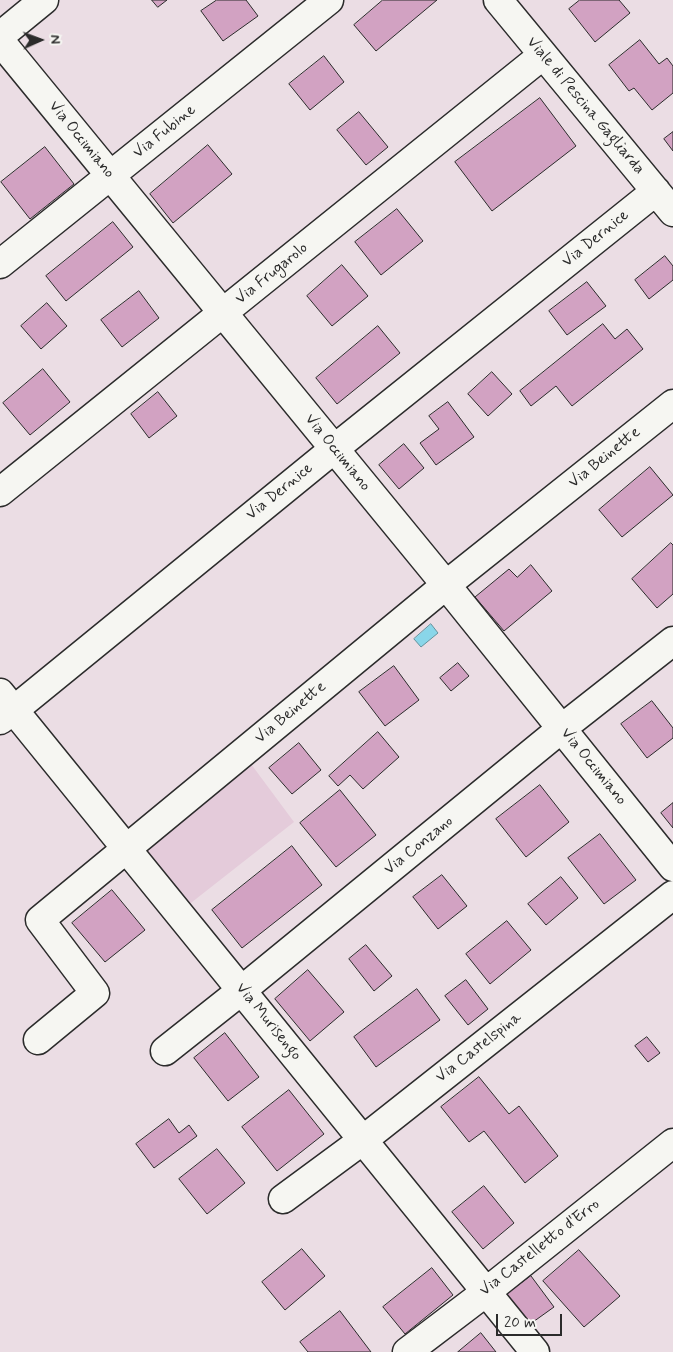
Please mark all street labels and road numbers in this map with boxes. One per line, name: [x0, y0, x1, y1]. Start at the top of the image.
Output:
street label: Viale di Pescina Gagliarda: [522, 33, 648, 179]
street label: Via Occimiano: [44, 97, 118, 183]
street label: Via Fubine: [130, 101, 200, 163]
street label: Via Dernice: [559, 206, 633, 272]
street label: Via Frugarolo: [232, 239, 312, 309]
street label: Via Occimiano: [300, 410, 374, 496]
street label: Via Beinette: [565, 423, 645, 493]
street label: Via Dernice: [243, 459, 317, 525]
street label: Via Beinette: [252, 678, 330, 748]
street label: Via Occimiano: [556, 724, 630, 810]
street label: Via Conzano: [381, 812, 457, 880]
street label: Via Murisengo: [231, 979, 305, 1065]
street label: Via Castelspina: [432, 1009, 526, 1087]
street label: Via Castelletto d'Erro: [476, 1195, 604, 1301]

